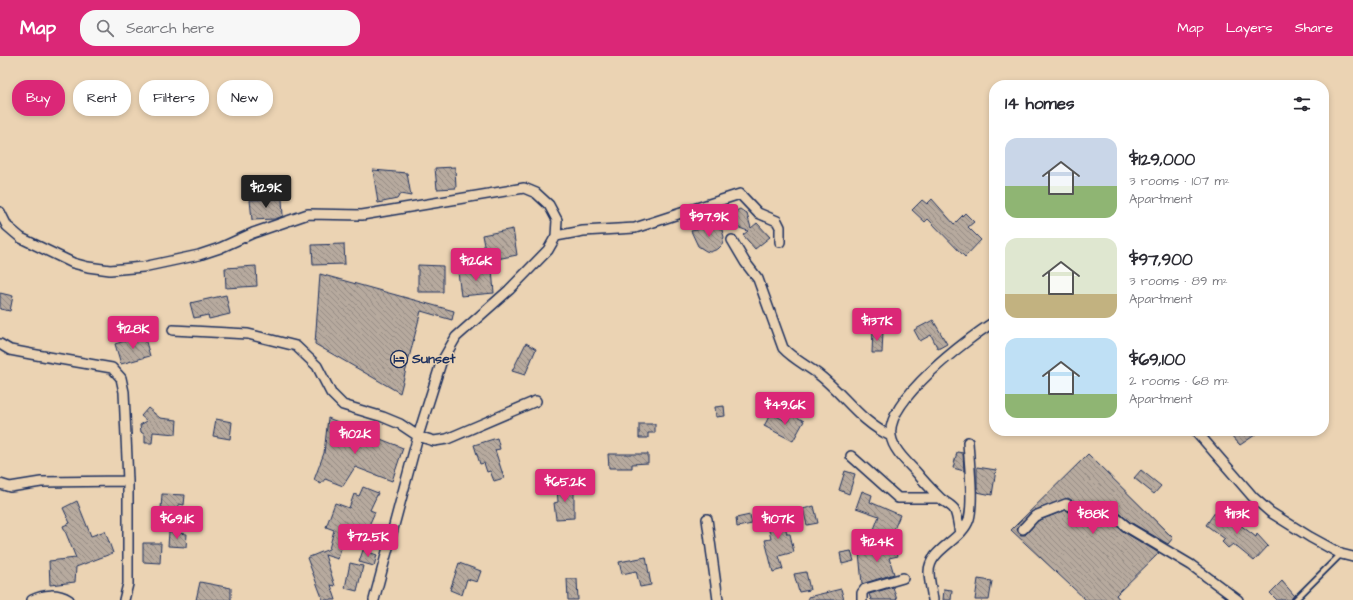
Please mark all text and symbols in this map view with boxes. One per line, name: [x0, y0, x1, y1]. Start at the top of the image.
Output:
search box: [80, 10, 360, 46]
text: Map: [20, 15, 56, 42]
icon: search: [94, 17, 116, 39]
text: Search here: [126, 18, 215, 39]
text: Map: [1177, 18, 1204, 38]
text: Layers: [1226, 18, 1273, 38]
text: Share: [1295, 18, 1333, 38]
chip: Buy: [12, 80, 65, 116]
chip: Rent: [73, 80, 131, 116]
chip: Filters: [139, 80, 209, 116]
chip: New: [217, 80, 273, 116]
text: 14 homes: [1005, 92, 1075, 116]
icon: filters: [1291, 93, 1313, 115]
text: $129,000: [1129, 148, 1195, 172]
icon: home: [1037, 154, 1085, 202]
text: 3 rooms · 107 m²: [1129, 172, 1230, 190]
pin: $129K: [238, 175, 294, 209]
text: $129K: [250, 179, 282, 197]
text: Apartment: [1129, 190, 1193, 208]
pin: $97.9K: [676, 204, 742, 238]
text: $97.9K: [689, 208, 729, 226]
pin: $126K: [448, 248, 504, 282]
text: $97,900: [1129, 248, 1193, 272]
text: $126K: [460, 252, 492, 270]
icon: home: [1037, 254, 1085, 302]
text: 3 rooms · 89 m²: [1129, 272, 1228, 290]
text: Apartment: [1129, 290, 1193, 308]
pin: $137K: [849, 308, 905, 342]
text: $137K: [861, 312, 893, 330]
pin: $128K: [105, 316, 161, 350]
text: $128K: [117, 320, 149, 338]
text: $69,100: [1129, 348, 1185, 372]
hotel icon: Sunset: [389, 349, 409, 369]
place label: Sunset: [411, 349, 456, 369]
icon: home: [1037, 354, 1085, 402]
text: 2 rooms · 68 m²: [1129, 372, 1229, 390]
text: Apartment: [1129, 390, 1193, 408]
pin: $49.6K: [752, 392, 818, 426]
text: $49.6K: [764, 396, 806, 414]
pin: $102K: [327, 421, 383, 455]
text: $102K: [339, 425, 371, 443]
pin: $65.2K: [532, 469, 598, 503]
text: $65.2K: [544, 473, 586, 491]
pin: $88K: [1069, 501, 1117, 535]
pin: $113K: [1209, 501, 1265, 535]
text: $88K: [1077, 505, 1109, 523]
text: $113K: [1224, 505, 1250, 523]
pin: $69.1K: [144, 506, 210, 540]
pin: $107K: [750, 506, 806, 540]
text: $69.1K: [160, 510, 194, 528]
text: $107K: [762, 510, 794, 528]
pin: $72.5K: [335, 524, 401, 558]
text: $72.5K: [347, 528, 389, 546]
pin: $124K: [849, 529, 905, 563]
text: $124K: [860, 533, 894, 551]

